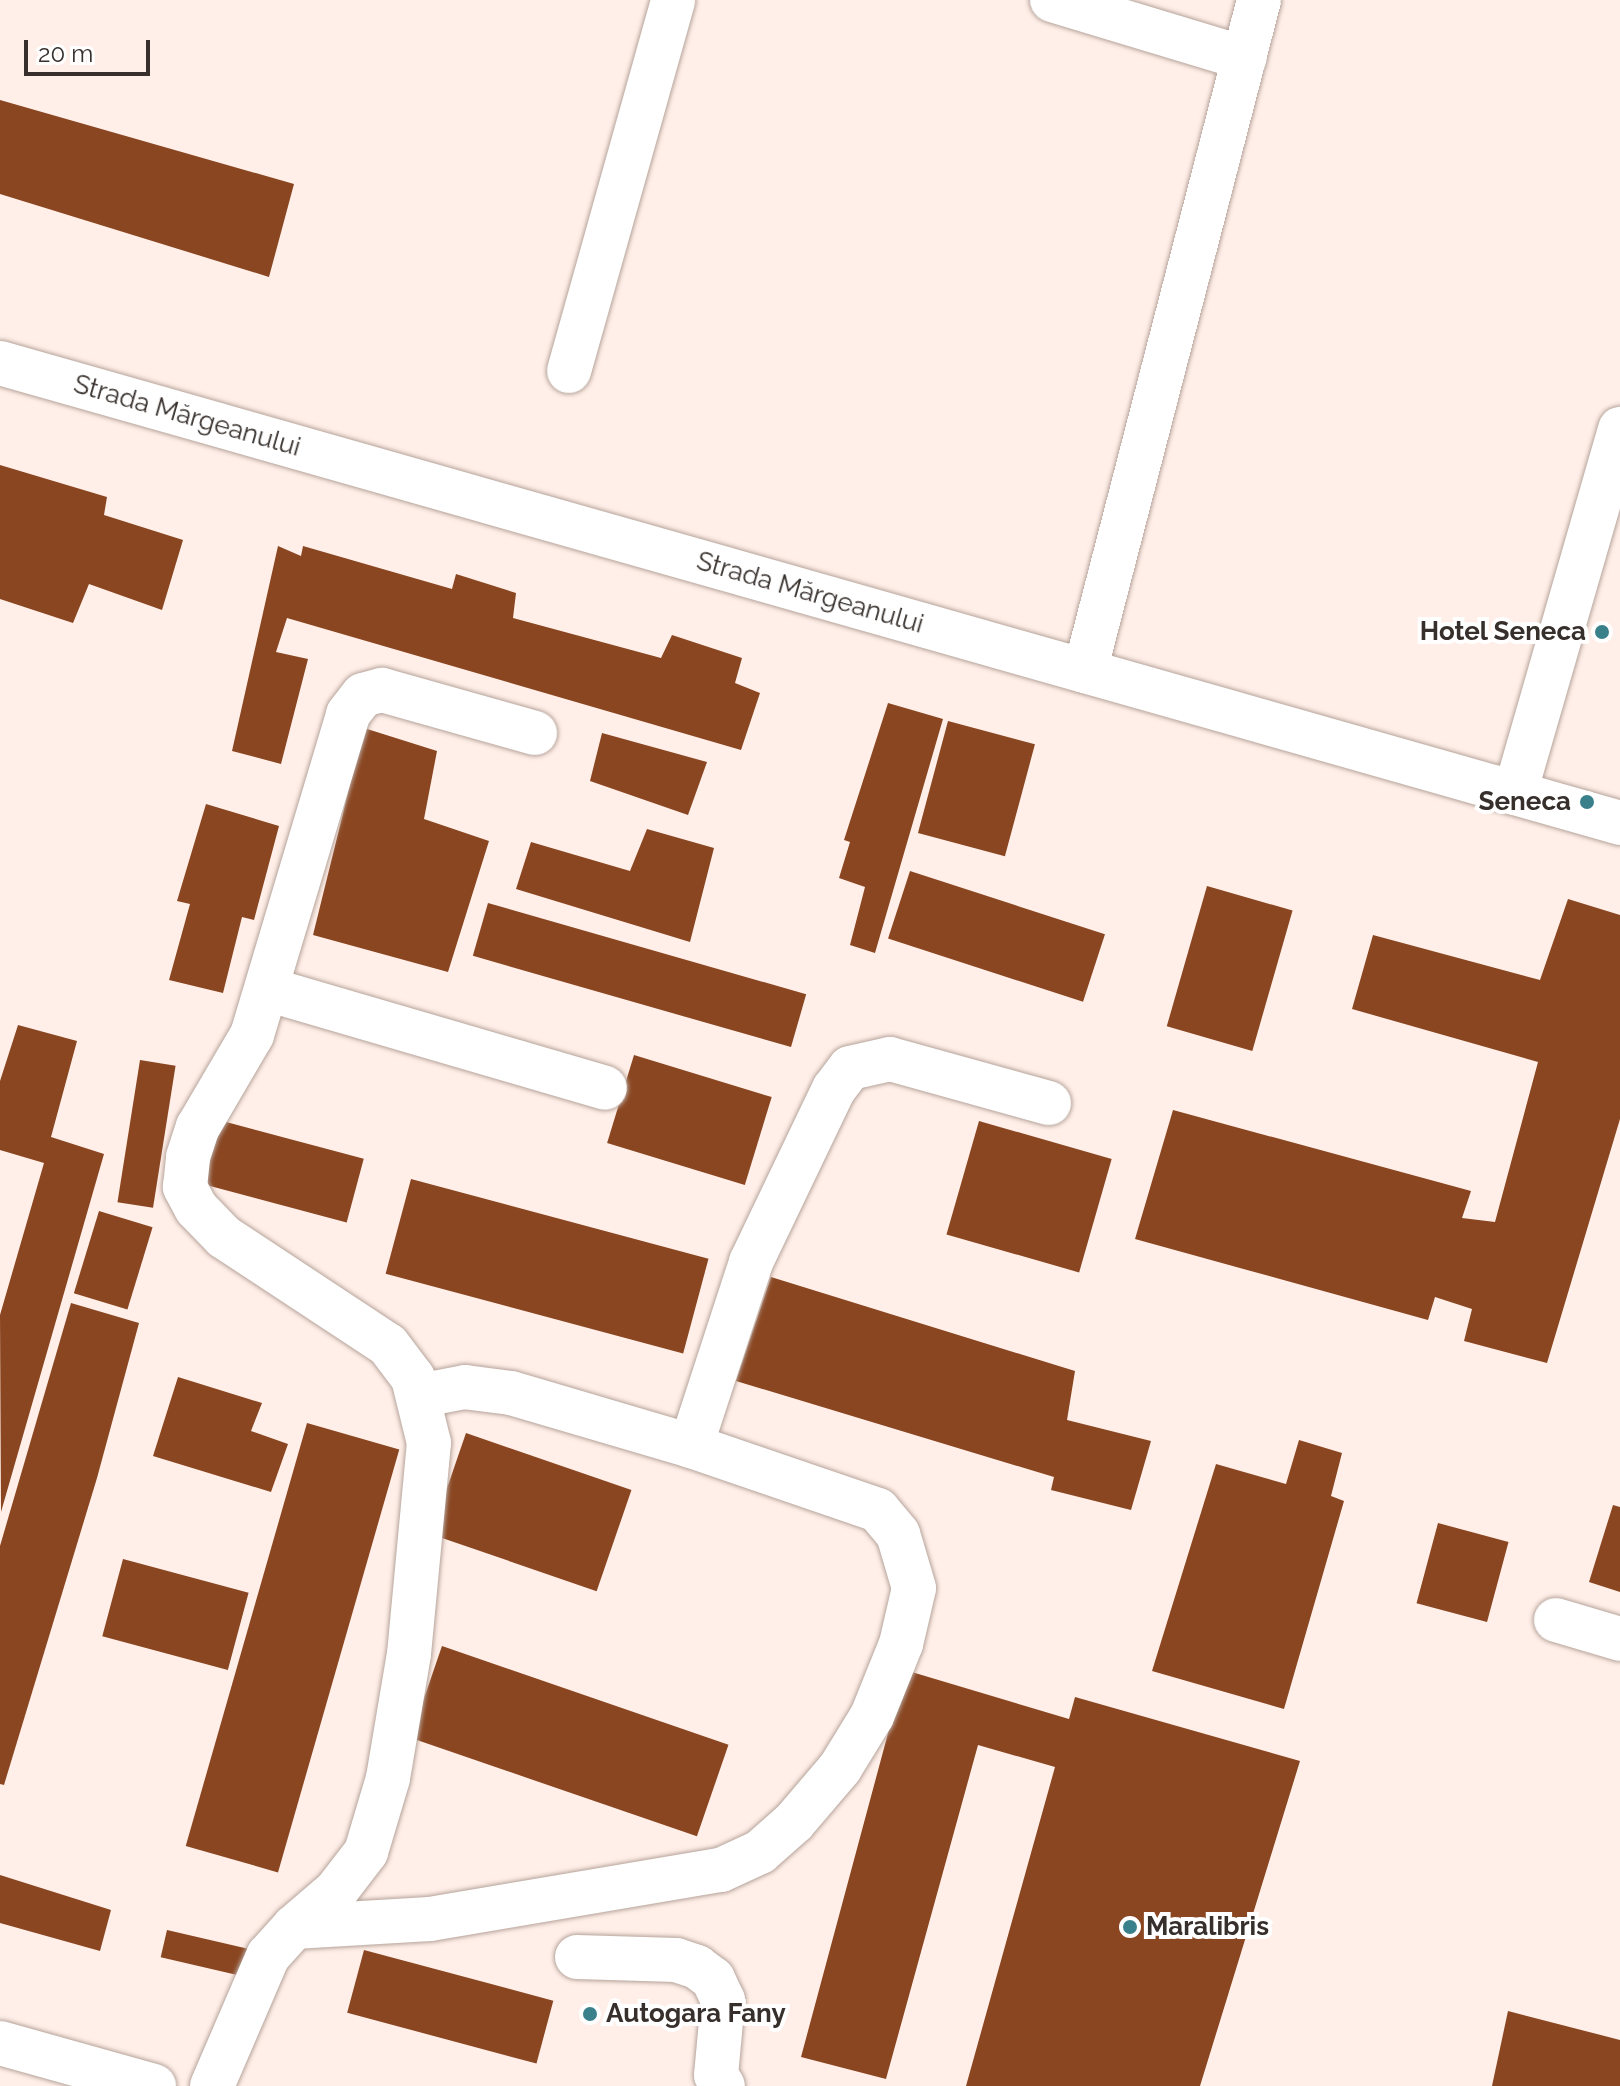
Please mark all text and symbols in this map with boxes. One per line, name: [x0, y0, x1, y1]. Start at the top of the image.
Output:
scale bar: [28, 24, 154, 74]
text: 20 m: [38, 39, 93, 68]
street label: Strada Mărgeanului: [70, 369, 304, 463]
street label: Strada Mărgeanului: [693, 546, 927, 640]
place label: Hotel Seneca: [1419, 616, 1586, 648]
marker: Hotel Seneca: [1593, 623, 1611, 641]
place label: Seneca: [1479, 786, 1571, 818]
marker: Seneca: [1578, 793, 1596, 811]
place label: Maralibris: [1146, 1911, 1269, 1943]
marker: Maralibris: [1121, 1918, 1139, 1936]
place label: Autogara Fany: [606, 1998, 786, 2030]
marker: Autogara Fany: [581, 2005, 599, 2023]

